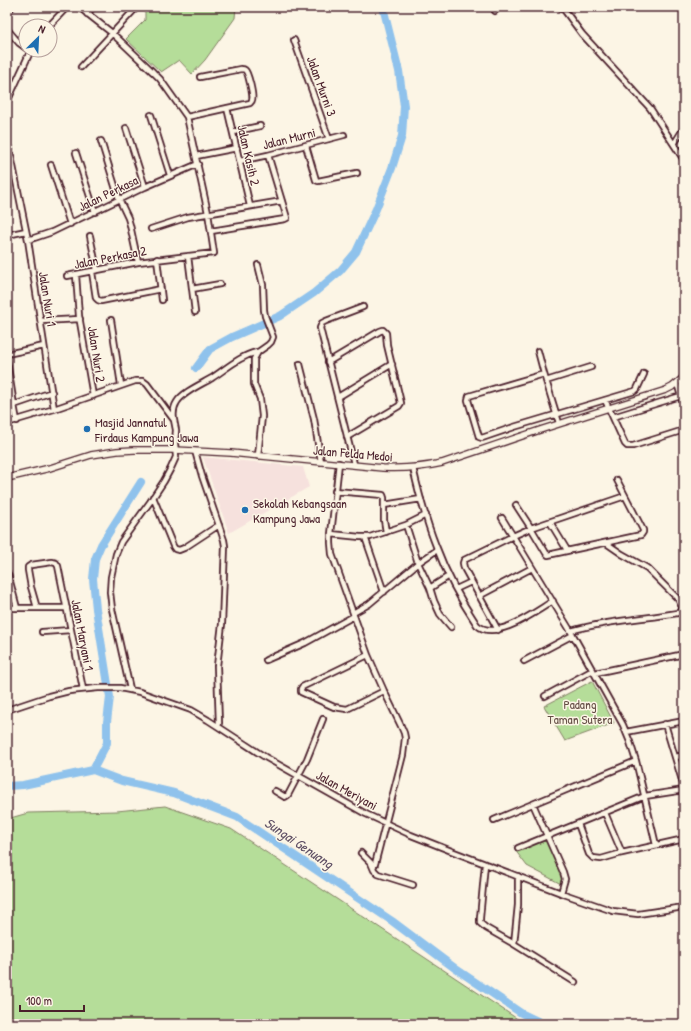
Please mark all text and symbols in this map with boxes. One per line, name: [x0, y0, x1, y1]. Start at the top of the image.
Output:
north arrow: [18, 18, 58, 58]
text: N: [37, 21, 48, 37]
street label: Jalan Murni 3: [303, 53, 341, 119]
street label: Jalan Kasih 2: [233, 123, 265, 187]
street label: Jalan Murni: [261, 123, 317, 153]
street label: Jalan Perkasa: [75, 171, 141, 215]
street label: Jalan Perkasa 2: [72, 241, 148, 273]
street label: Jalan Nuri 1: [35, 270, 61, 328]
street label: Jalan Nuri 2: [84, 325, 110, 383]
place label: Masjid Jannatul Firdaus Kampung Jawa: [94, 413, 198, 446]
marker: Masjid Jannatul Firdaus Kampung Jawa: [82, 424, 92, 434]
street label: Jalan Felda Medoi: [312, 441, 394, 465]
place label: Sekolah Kebangsaan Kampung Jawa: [253, 494, 347, 527]
marker: Sekolah Kebangsaan Kampung Jawa: [240, 505, 250, 515]
street label: Jalan Maryani 1: [67, 598, 99, 672]
park label: Padang Taman Sutera: [548, 695, 612, 728]
street label: Jalan Meriyani: [313, 766, 381, 814]
water label: Sungai Genuang: [261, 813, 338, 874]
scale bar: [20, 987, 84, 1013]
text: 100 m: [26, 992, 52, 1009]

